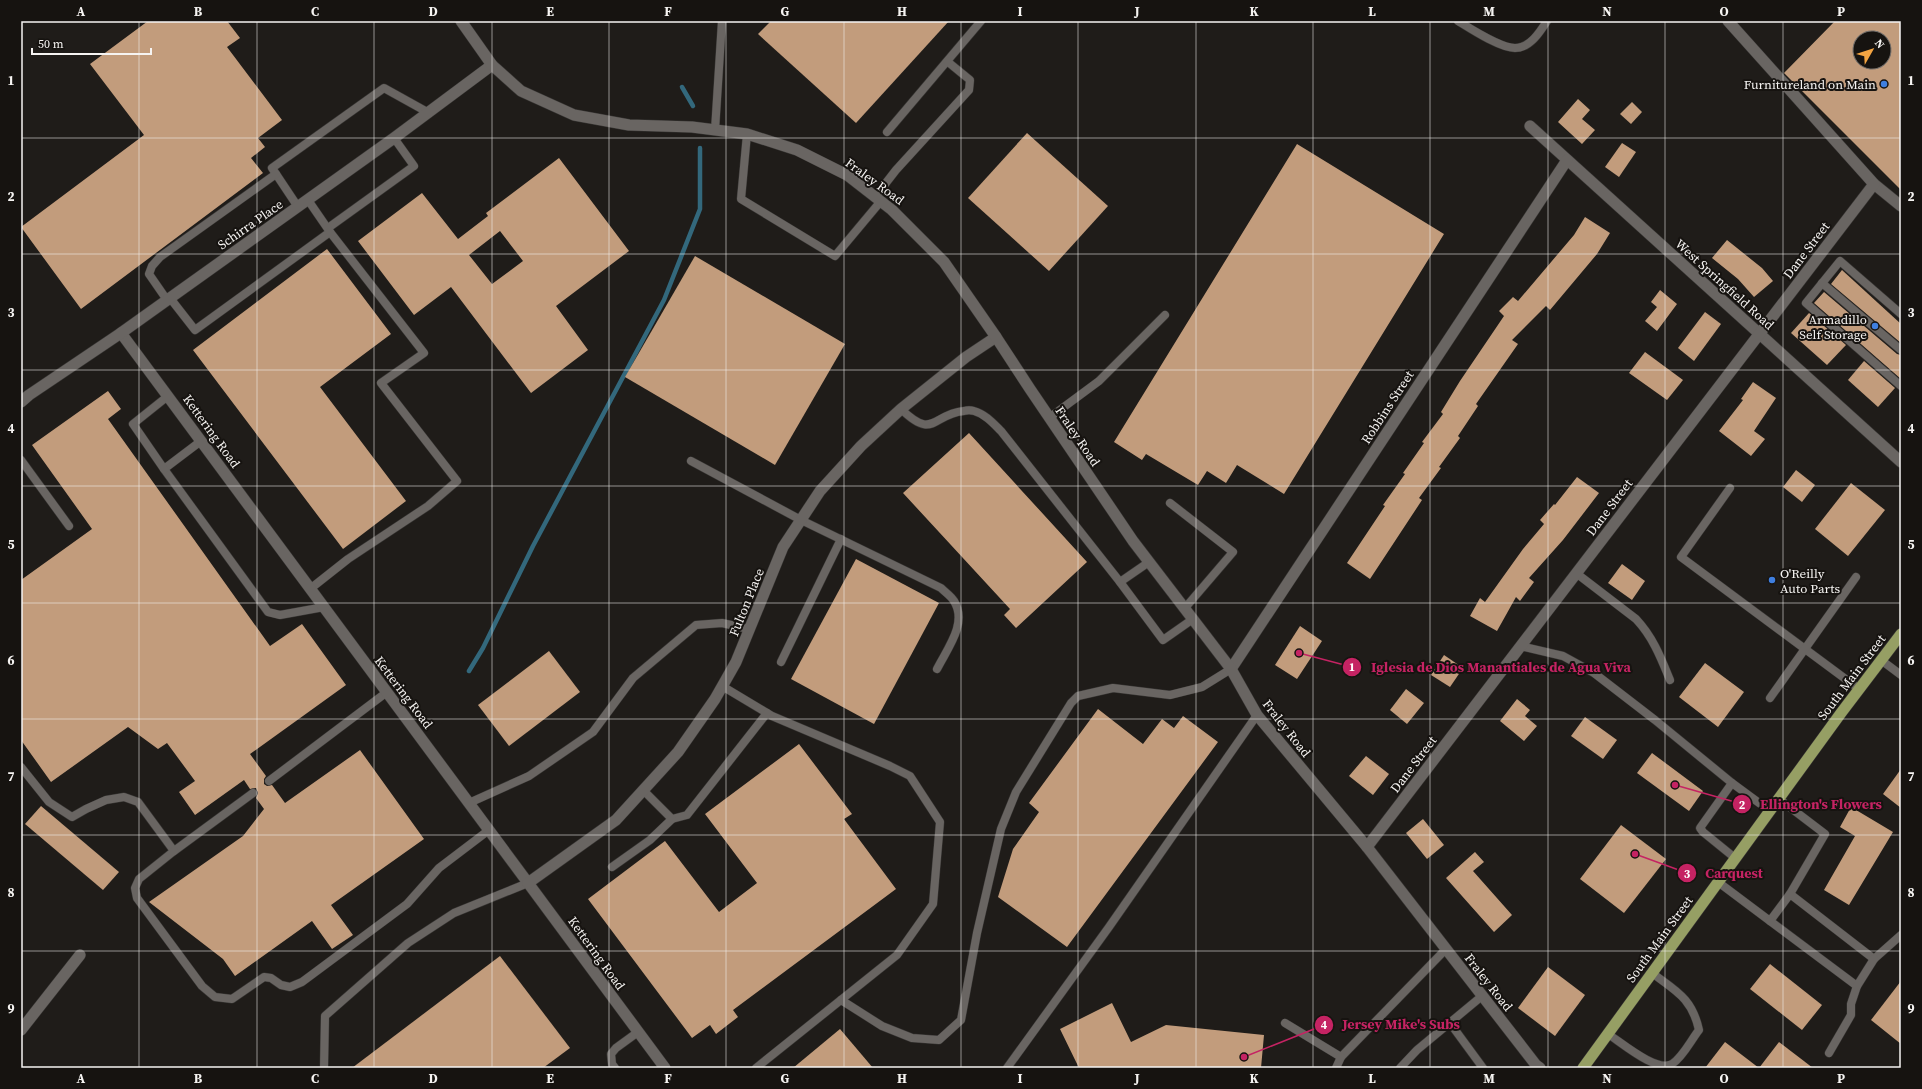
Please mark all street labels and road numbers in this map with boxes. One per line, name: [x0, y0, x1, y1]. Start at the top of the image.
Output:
street label: Fraley Road: [842, 154, 908, 209]
street label: Schirra Place: [214, 195, 287, 253]
street label: Dane Street: [1779, 218, 1834, 282]
street label: West Springfield Road: [1672, 235, 1778, 334]
street label: Robbins Street: [1357, 367, 1418, 447]
street label: Kettering Road: [179, 391, 244, 472]
street label: Fraley Road: [1051, 403, 1104, 470]
street label: Dane Street: [1582, 475, 1637, 539]
street label: Fulton Place: [725, 565, 768, 639]
street label: South Main Street: [1814, 631, 1890, 723]
street label: Kettering Road: [371, 653, 437, 733]
street label: Fraley Road: [1259, 696, 1315, 761]
street label: Dane Street: [1386, 732, 1441, 796]
street label: South Main Street: [1622, 892, 1697, 986]
street label: Kettering Road: [564, 913, 629, 994]
street label: Fraley Road: [1461, 950, 1517, 1015]

